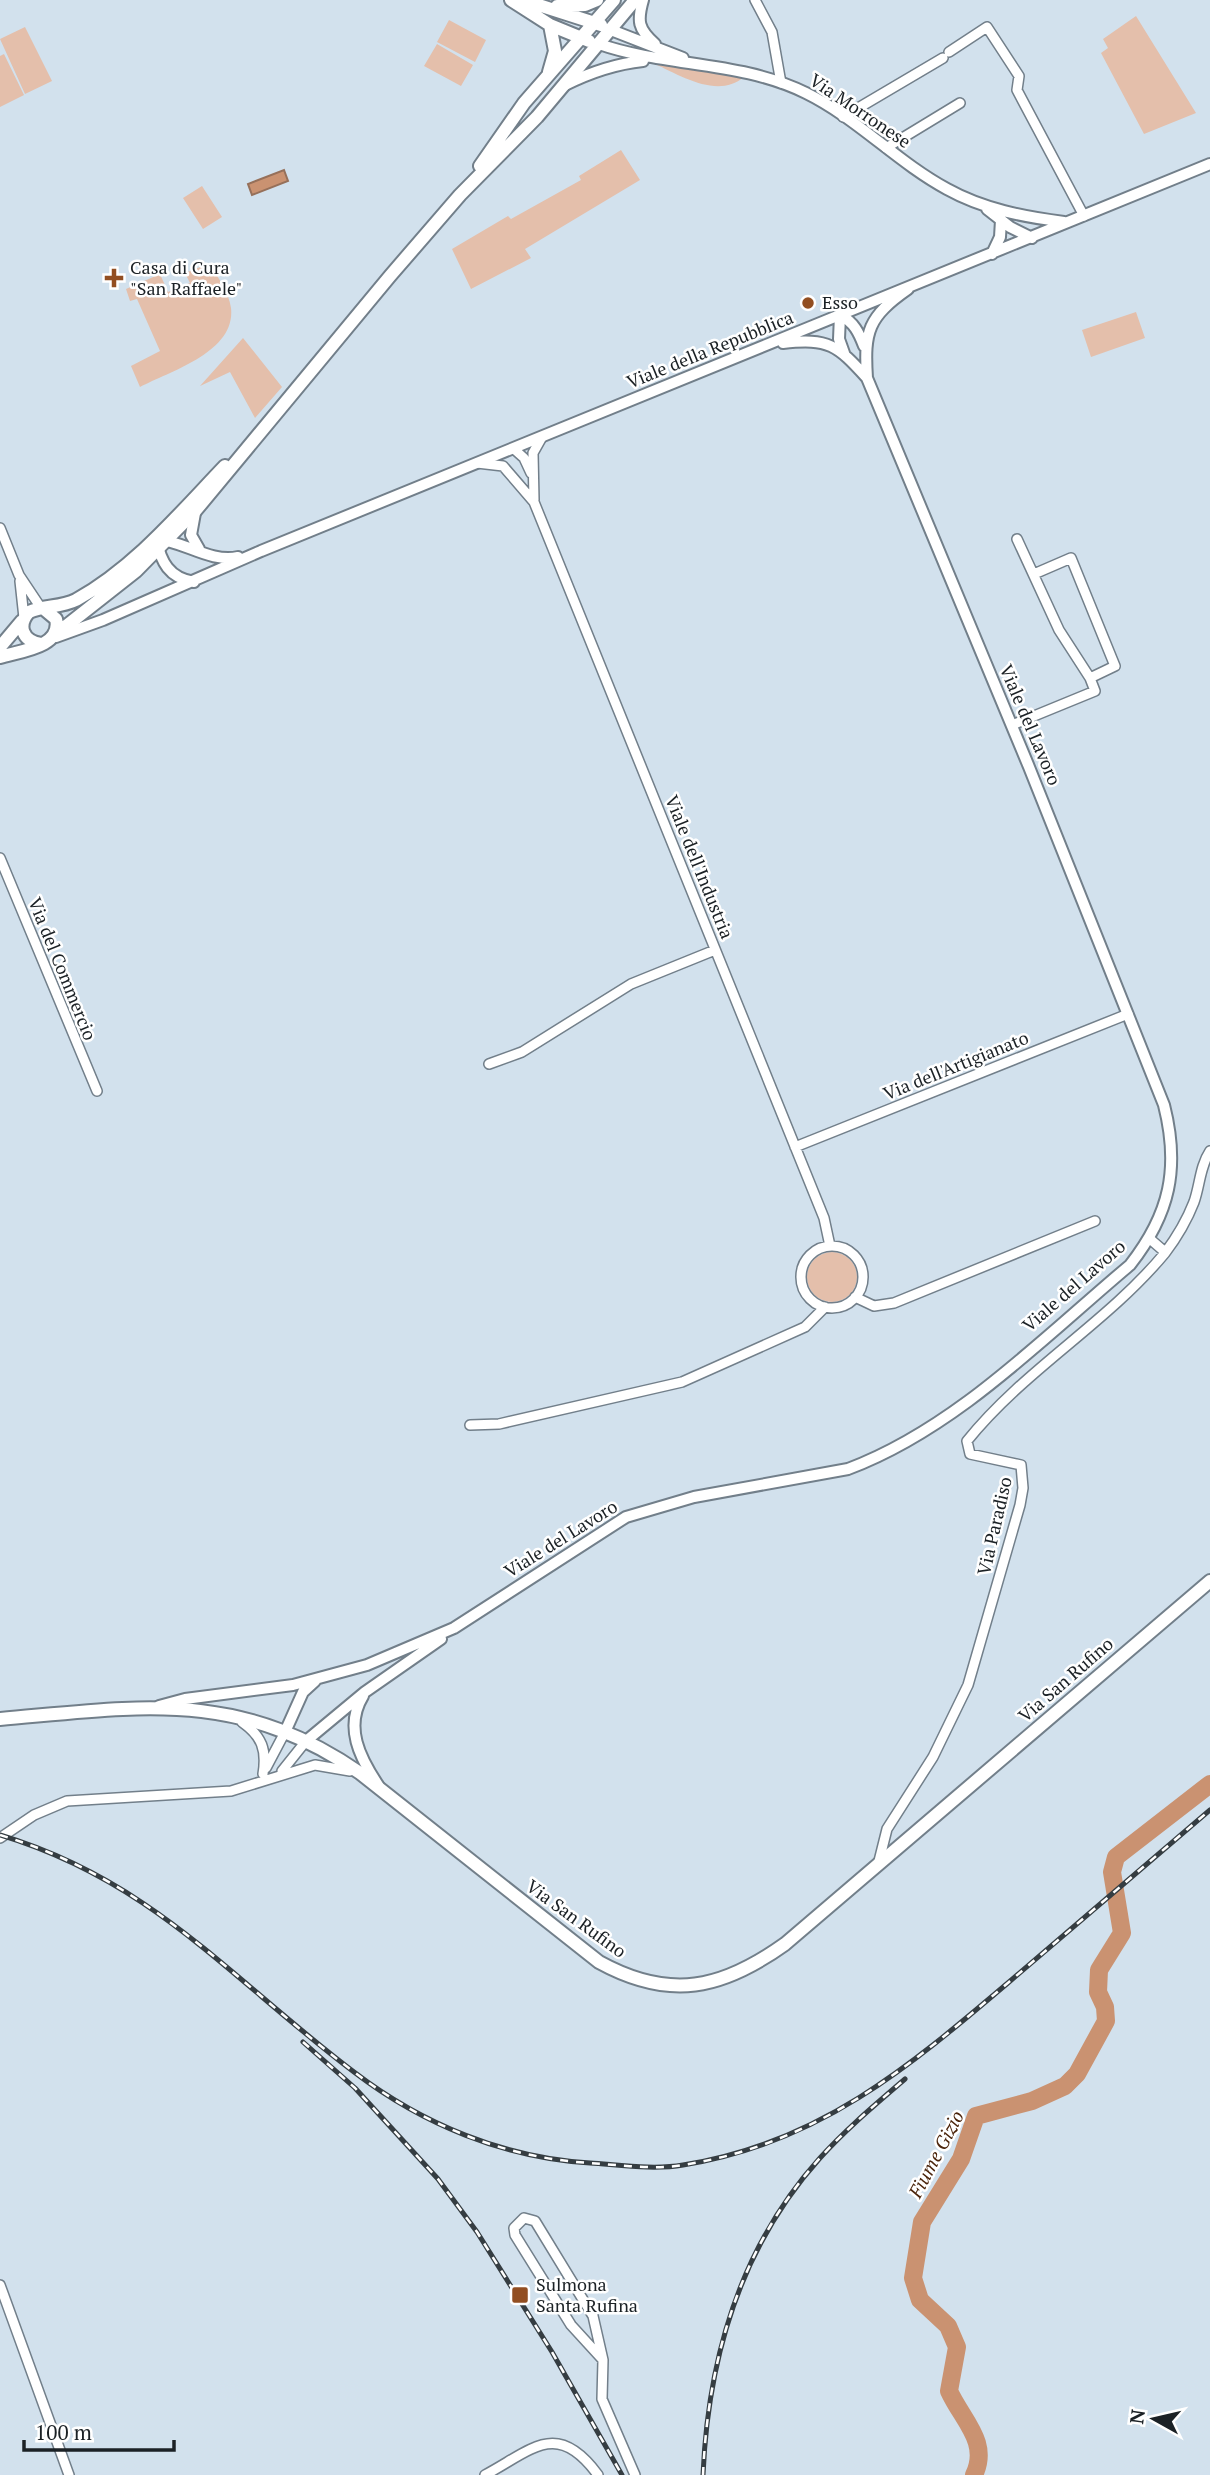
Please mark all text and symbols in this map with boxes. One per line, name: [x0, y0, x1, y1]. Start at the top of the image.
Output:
street label: Via Morronese: [805, 67, 916, 153]
place label: Casa di Cura "San Raffaele": [130, 255, 242, 300]
marker: Casa di Cura "San Raffaele": [104, 268, 124, 288]
place label: Esso: [822, 290, 858, 314]
marker: Esso: [800, 295, 816, 311]
street label: Viale della Repubblica: [623, 305, 796, 393]
street label: Viale del Lavoro: [995, 660, 1067, 789]
street label: Viale dell'Industria: [660, 791, 740, 942]
street label: Via del Commercio: [23, 894, 103, 1044]
street label: Via dell'Artigianato: [879, 1025, 1032, 1105]
street label: Viale del Lavoro: [1017, 1234, 1130, 1337]
street label: Via Paradiso: [971, 1474, 1017, 1577]
street label: Viale del Lavoro: [499, 1494, 622, 1583]
street label: Via San Rufino: [1013, 1631, 1118, 1727]
street label: Via San Rufino: [522, 1874, 632, 1963]
water label: Fiume Gizio: [902, 2106, 969, 2203]
place label: Sulmona Santa Rufina: [536, 2272, 638, 2317]
marker: Sulmona Santa Rufina: [510, 2285, 530, 2305]
north arrow: [1119, 2384, 1189, 2454]
text: N: [1123, 2407, 1150, 2425]
scale bar: [24, 2408, 175, 2452]
text: 100 m: [35, 2418, 92, 2446]

